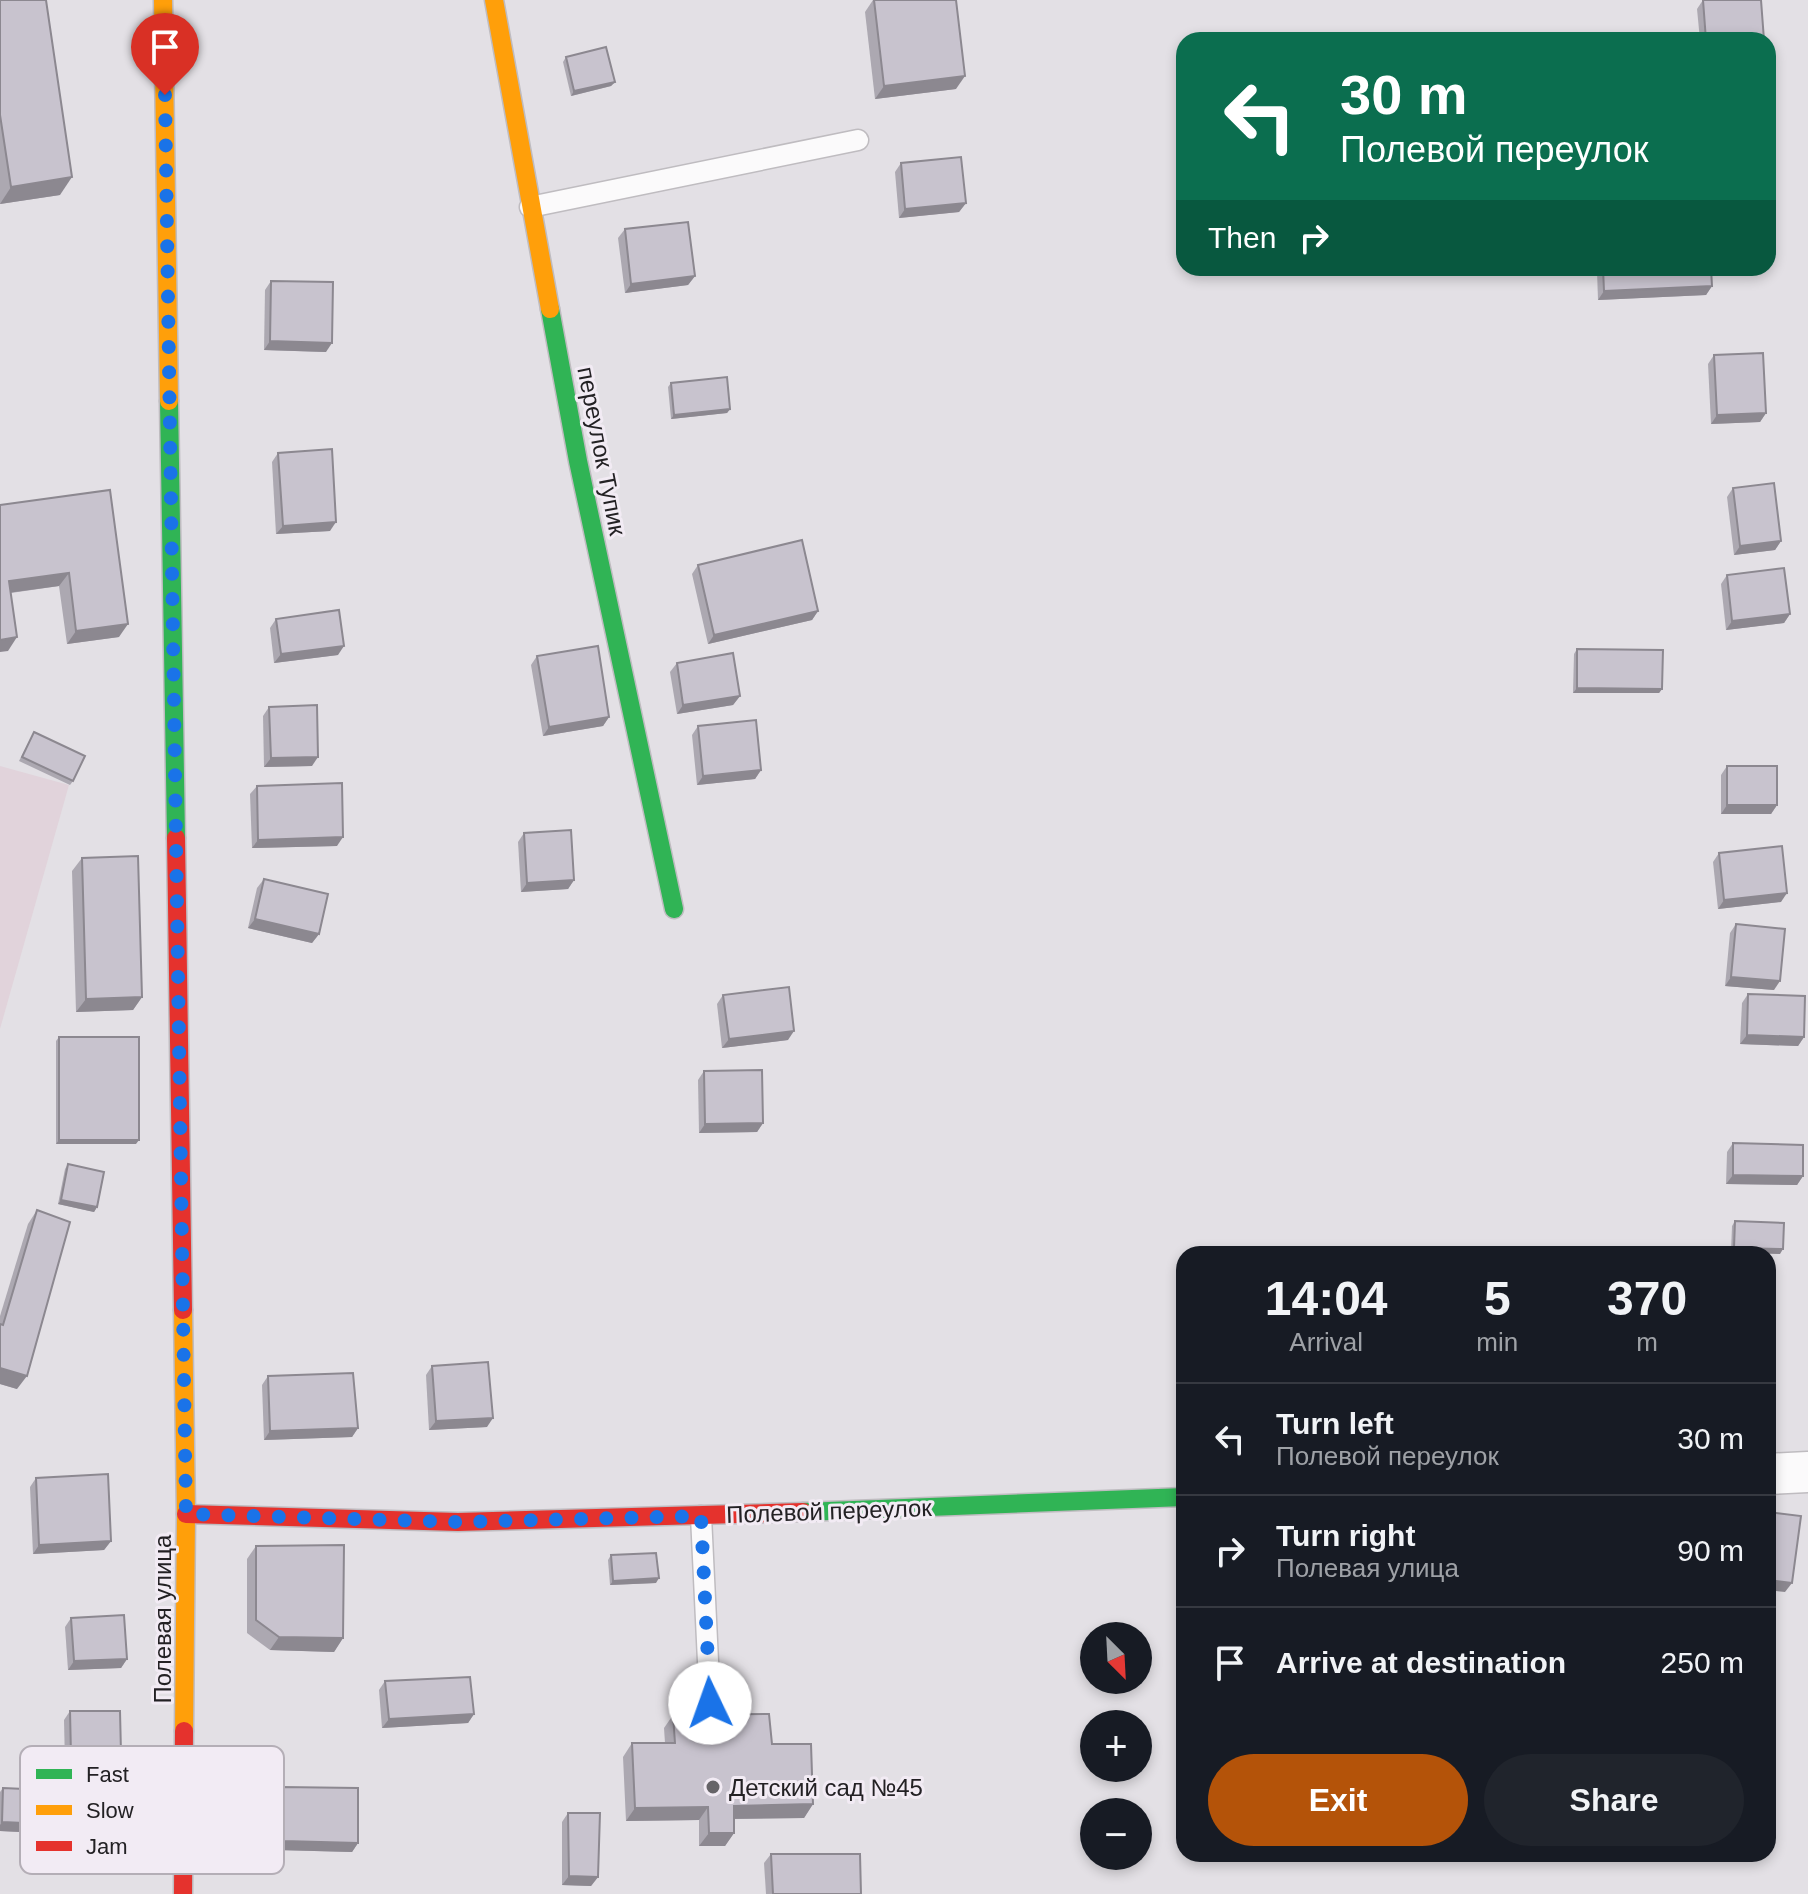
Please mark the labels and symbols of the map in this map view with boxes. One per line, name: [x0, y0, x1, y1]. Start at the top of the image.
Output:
pin: [131, 13, 199, 95]
street label: переулок Тупик: [572, 364, 632, 538]
street label: Полевой переулок: [726, 1494, 933, 1528]
street label: Полевая улица: [149, 1534, 176, 1703]
north arrow: [1080, 1622, 1152, 1694]
position arrow: [668, 1661, 752, 1745]
legend: [20, 1746, 284, 1874]
text: Fast: [86, 1762, 129, 1787]
place label: Детский сад №45: [729, 1774, 923, 1801]
marker: Детский сад №45: [704, 1778, 722, 1796]
text: Slow: [86, 1798, 134, 1823]
text: Jam: [86, 1834, 128, 1859]

